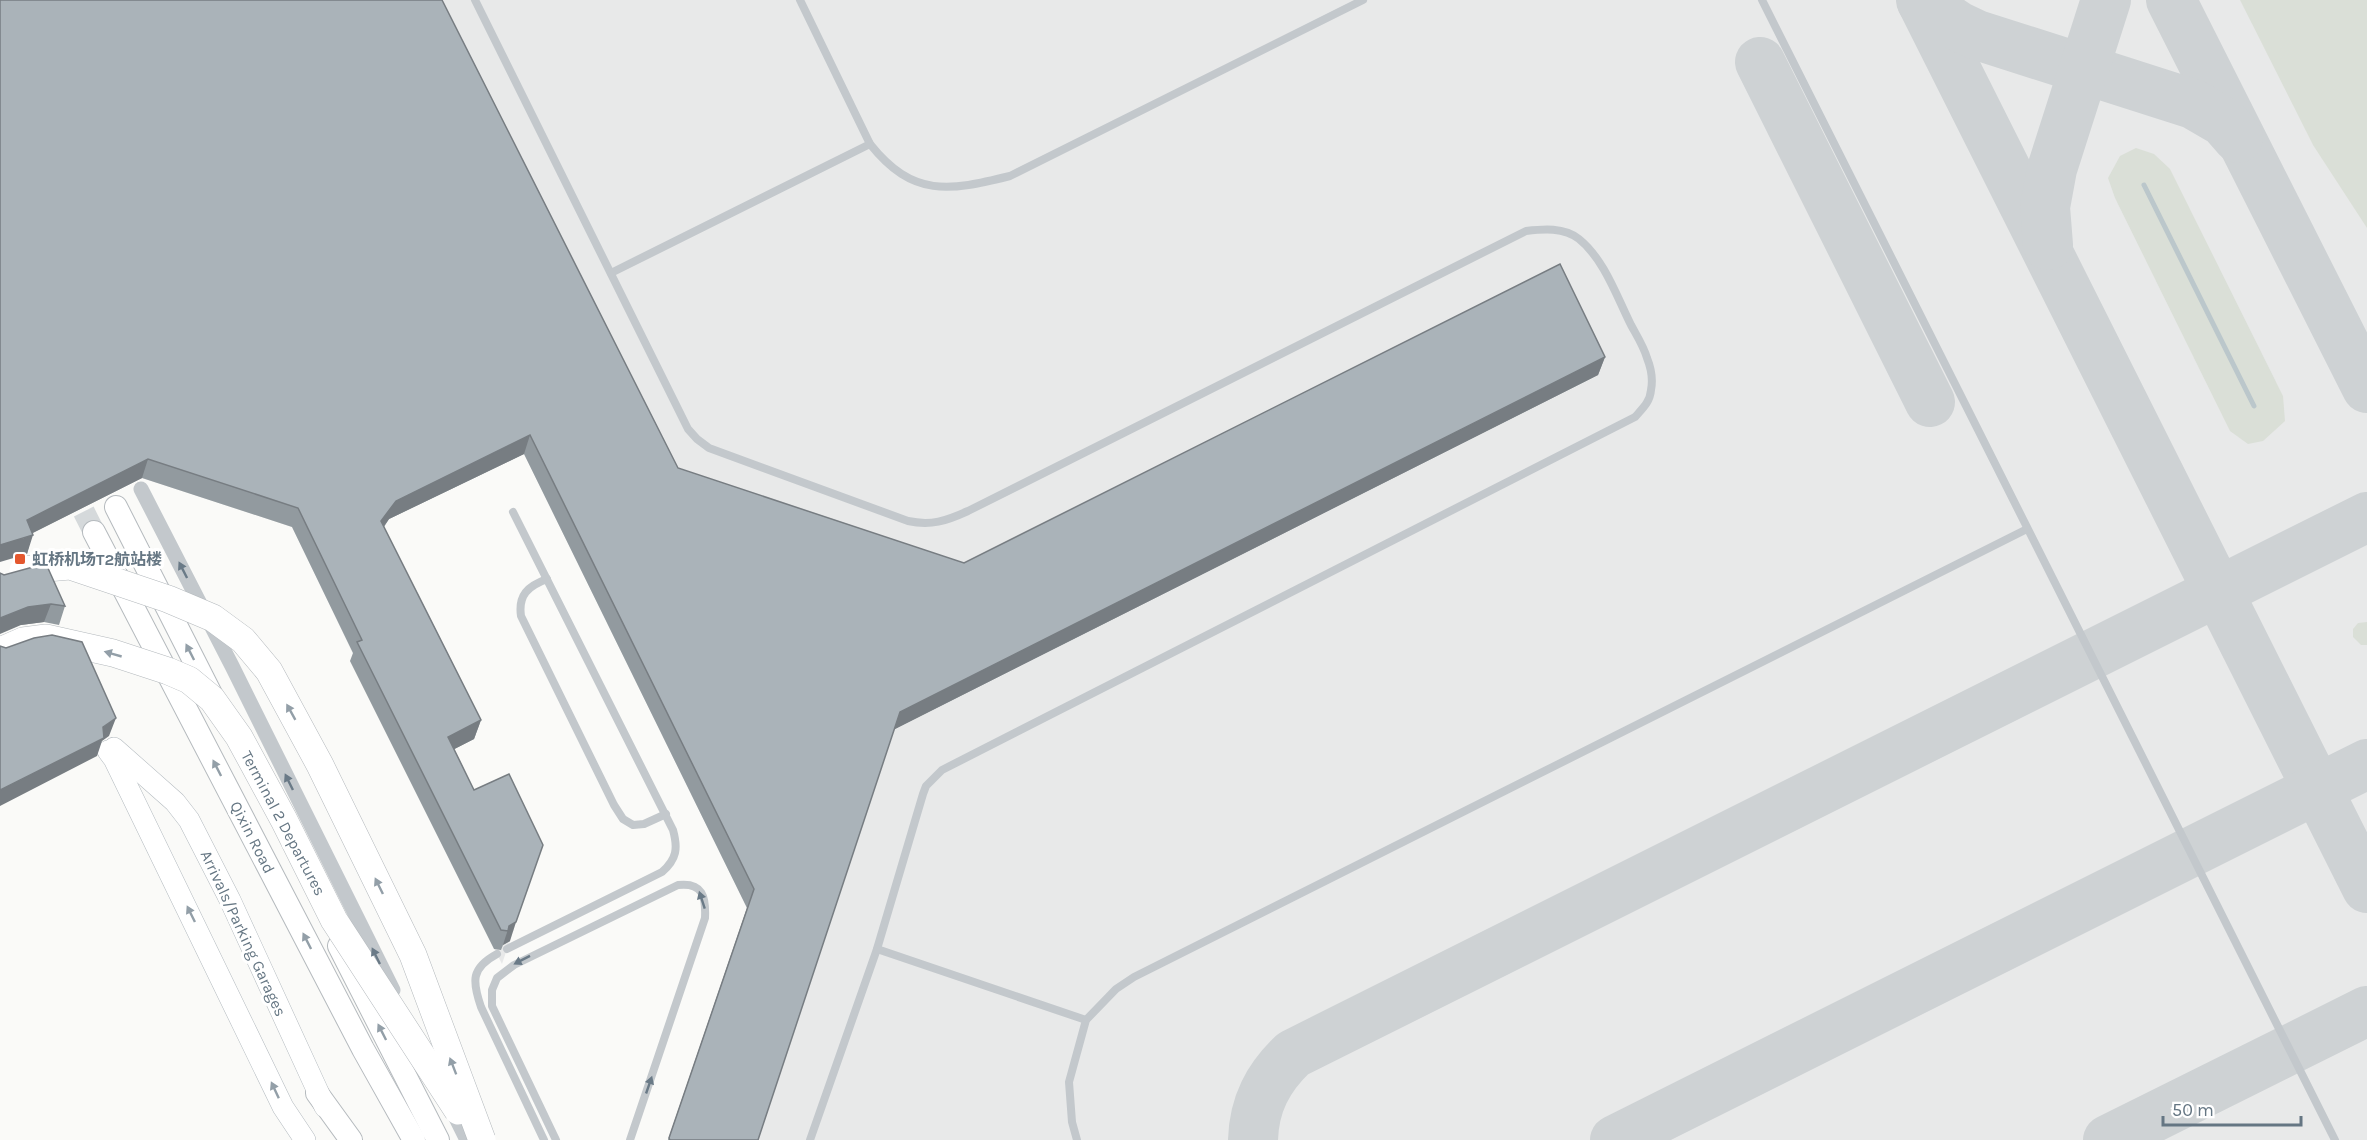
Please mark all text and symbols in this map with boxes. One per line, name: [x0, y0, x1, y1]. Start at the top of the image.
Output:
place label: 虹桥机场T2航站楼: [32, 550, 162, 569]
marker: 虹桥机场T2航站楼: [13, 552, 27, 566]
one-way arrow: [178, 561, 188, 579]
one-way arrow: [185, 643, 195, 661]
one-way arrow: [104, 648, 122, 658]
one-way arrow: [286, 703, 296, 720]
street label: Terminal 2 Departures: [237, 748, 330, 899]
one-way arrow: [212, 759, 222, 776]
one-way arrow: [285, 773, 294, 790]
street label: Qixin Road: [226, 798, 279, 876]
street label: Arrivals/Parking Garages: [197, 847, 290, 1019]
one-way arrow: [374, 877, 384, 894]
one-way arrow: [697, 890, 706, 908]
one-way arrow: [186, 905, 195, 922]
one-way arrow: [302, 932, 312, 949]
one-way arrow: [371, 948, 381, 965]
one-way arrow: [513, 955, 531, 965]
one-way arrow: [377, 1023, 387, 1040]
one-way arrow: [448, 1057, 457, 1075]
one-way arrow: [644, 1076, 654, 1094]
one-way arrow: [271, 1081, 280, 1098]
scale bar: [2163, 1089, 2301, 1127]
text: 50 m: [2172, 1099, 2214, 1121]

